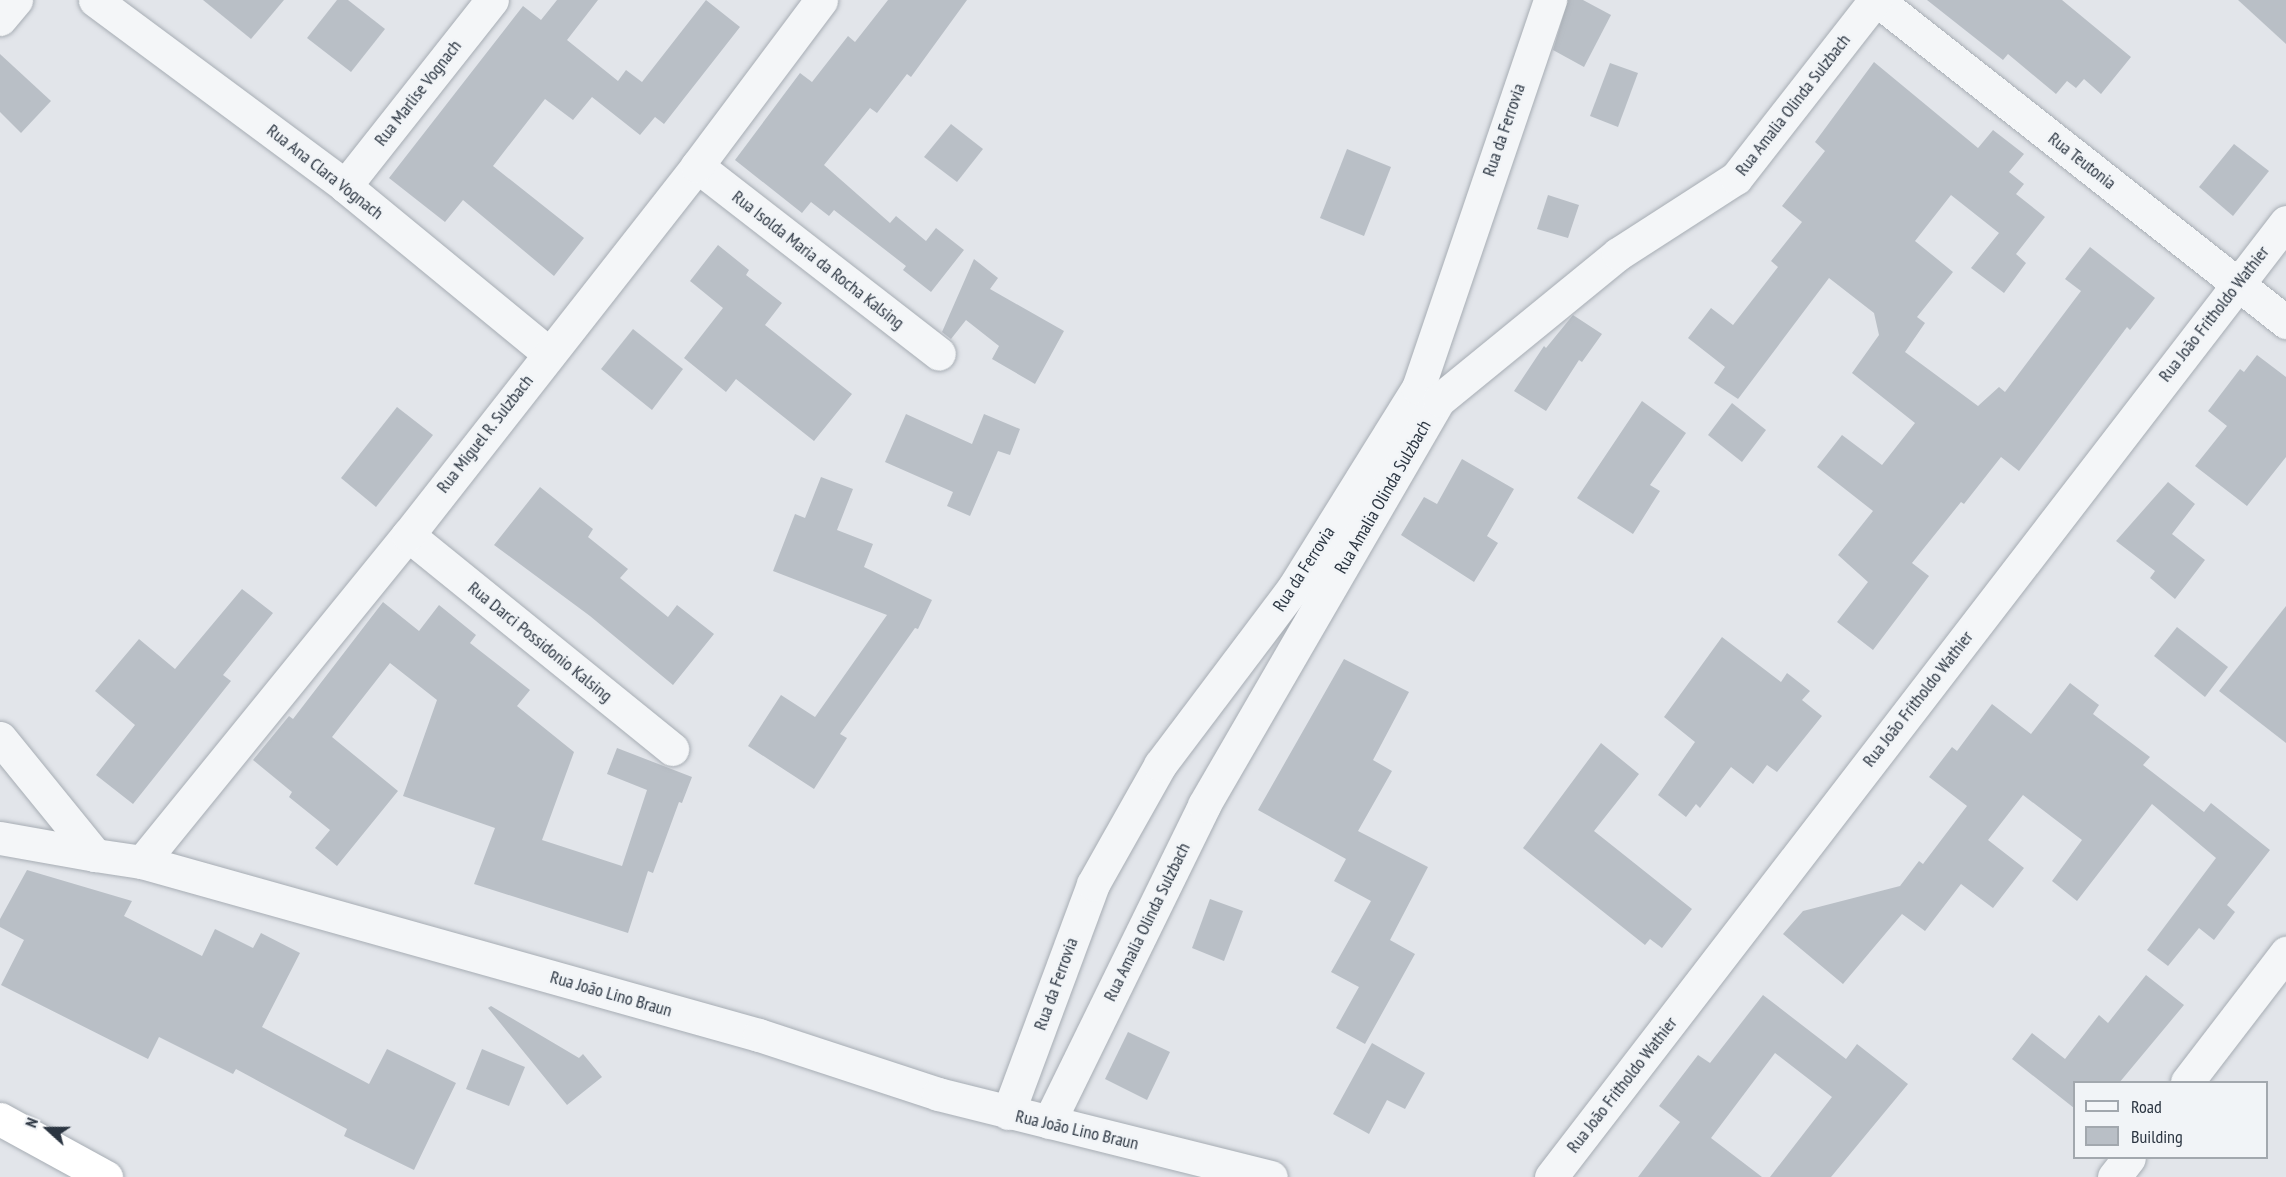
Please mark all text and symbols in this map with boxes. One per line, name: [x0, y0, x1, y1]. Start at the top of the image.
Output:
street label: Rua Amalia Olinda Sulzbach: [1731, 30, 1855, 180]
street label: Rua Marlise Vognach: [370, 36, 466, 150]
street label: Rua da Ferrovia: [1478, 81, 1530, 179]
street label: Rua Ana Clara Vognach: [262, 119, 388, 225]
street label: Rua Teutonia: [2044, 128, 2120, 194]
street label: Rua Isolda Maria da Rocha Kalsing: [728, 186, 908, 334]
street label: Rua João Fritholdo Wathier: [2154, 242, 2274, 386]
street label: Rua Miguel R. Sulzbach: [432, 370, 538, 498]
street label: Rua Amalia Olinda Sulzbach: [1330, 416, 1436, 578]
street label: Rua da Ferrovia: [1269, 523, 1339, 615]
street label: Rua Darci Possidonio Kalsing: [464, 577, 616, 707]
street label: Rua João Fritholdo Wathier: [1858, 627, 1978, 771]
street label: Rua Amalia Olinda Sulzbach: [1099, 839, 1195, 1005]
street label: Rua da Ferrovia: [1029, 935, 1083, 1033]
street label: Rua João Lino Braun: [548, 966, 674, 1022]
street label: Rua João Fritholdo Wathier: [1562, 1013, 1682, 1157]
legend: [2073, 1081, 2268, 1159]
text: Road: [2131, 1095, 2162, 1118]
north arrow: [18, 1099, 78, 1159]
street label: Rua João Lino Braun: [1013, 1105, 1141, 1155]
text: N: [20, 1115, 42, 1130]
text: Building: [2131, 1125, 2183, 1148]

